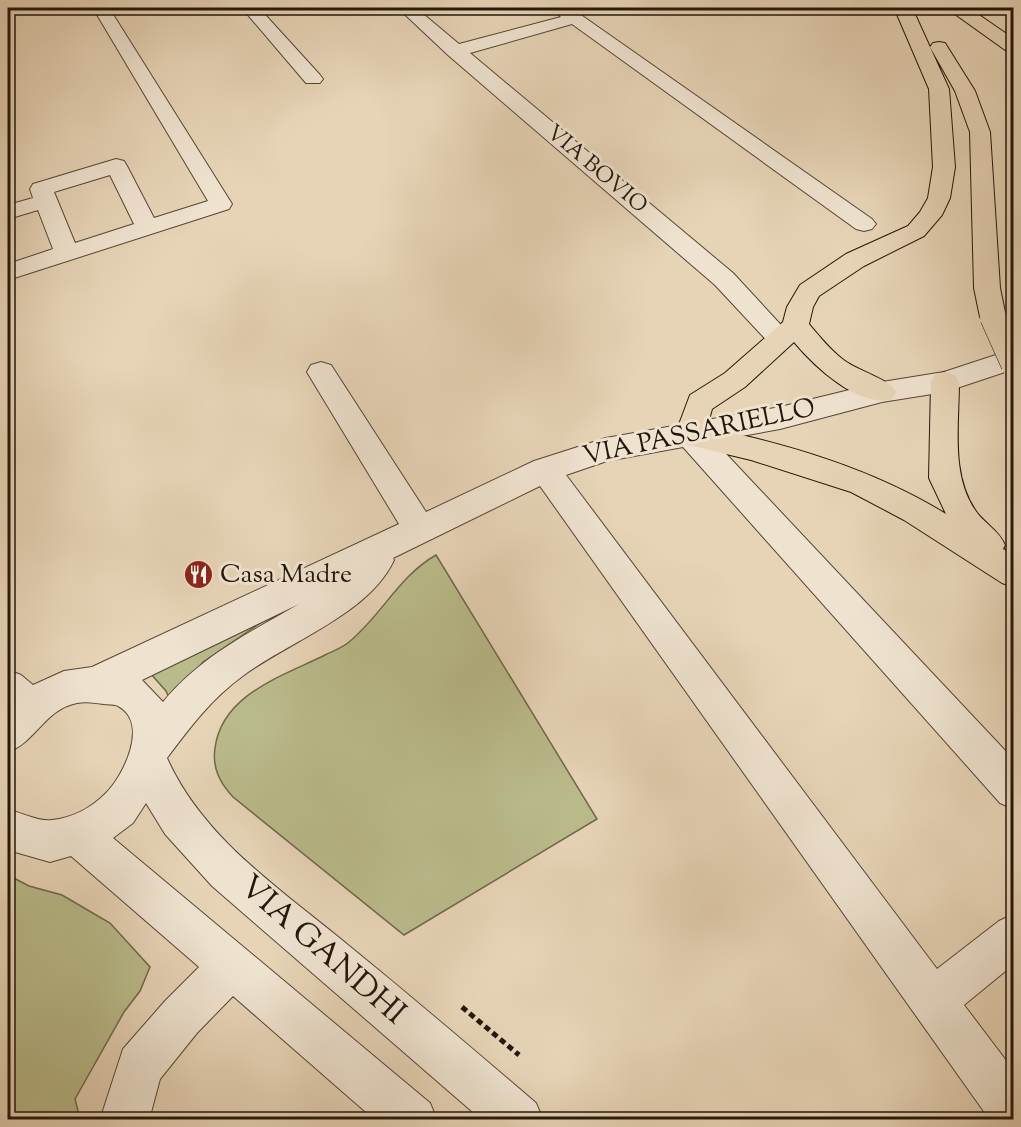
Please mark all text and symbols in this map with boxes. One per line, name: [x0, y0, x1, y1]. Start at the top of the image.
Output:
street label: VIA BOVIO: [538, 118, 654, 222]
street label: VIA PASSARIELLO: [579, 390, 819, 476]
place label: Casa Madre: [220, 557, 352, 594]
restaurant icon: Casa Madre: [183, 559, 215, 591]
street label: VIA GANDHI: [228, 865, 416, 1037]

